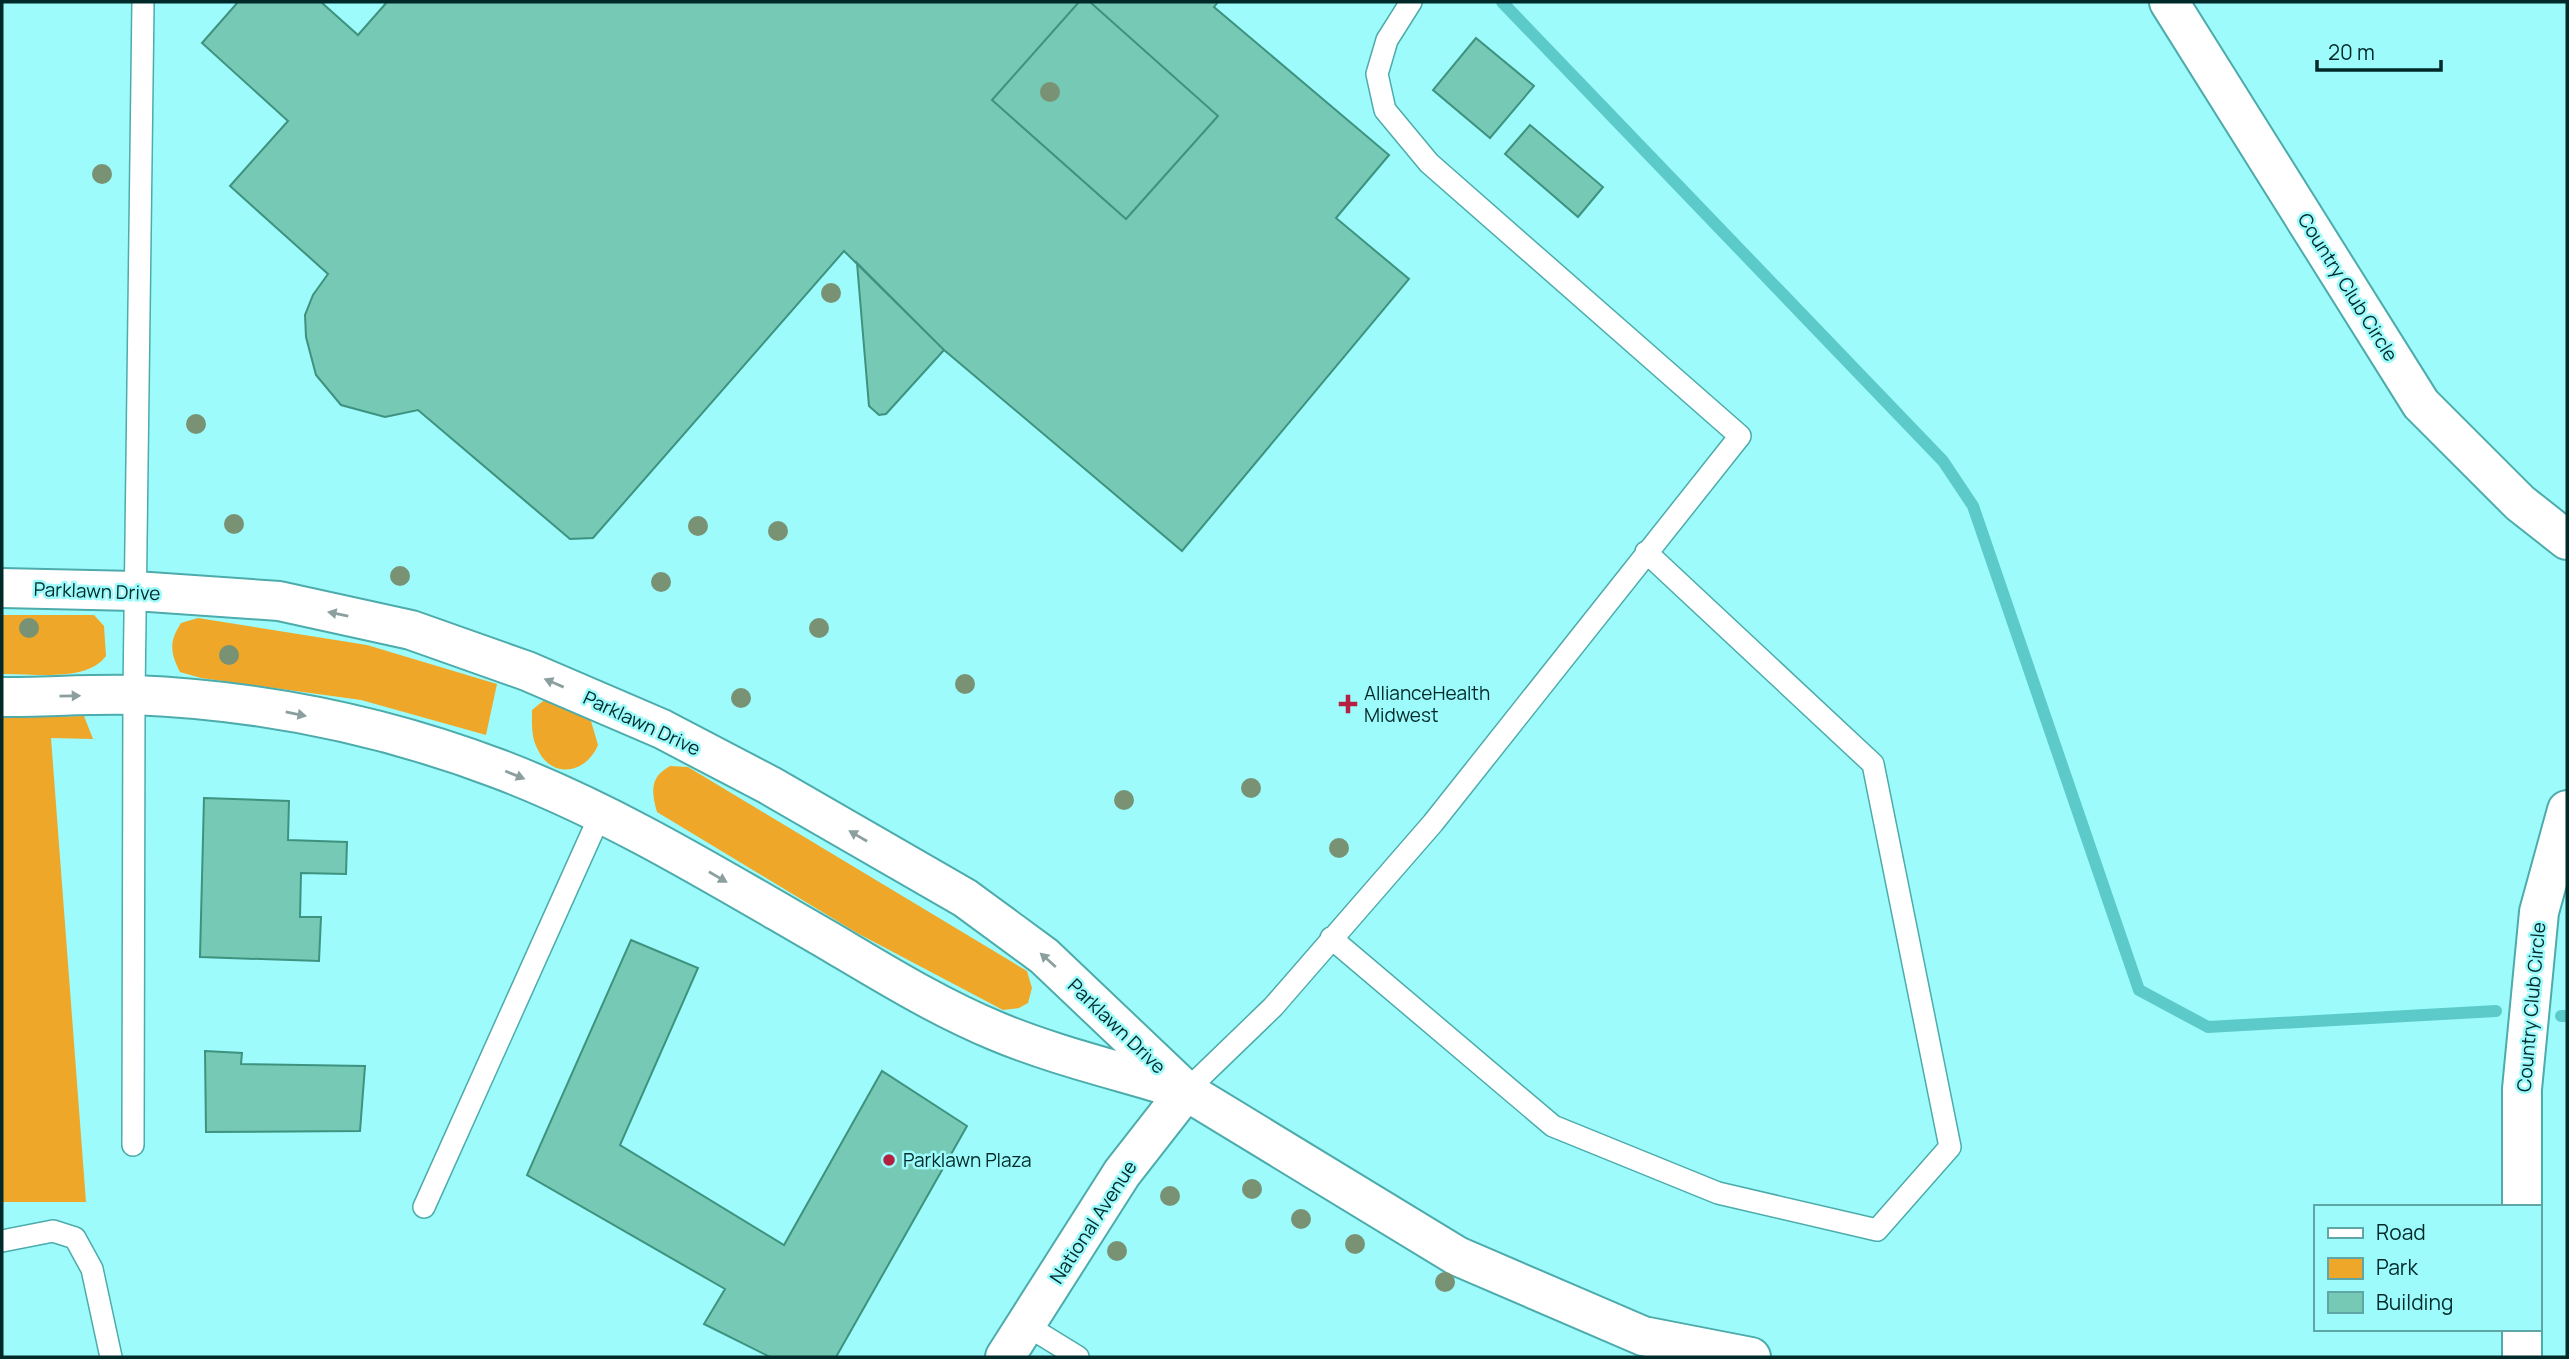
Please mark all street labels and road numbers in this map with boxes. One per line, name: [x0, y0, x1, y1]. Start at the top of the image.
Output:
street label: Country Club Circle: [2292, 208, 2404, 366]
street label: Parklawn Drive: [33, 576, 161, 606]
street label: Parklawn Drive: [579, 684, 705, 762]
street label: Country Club Circle: [2511, 921, 2551, 1093]
street label: Parklawn Drive: [1062, 973, 1172, 1079]
street label: National Avenue: [1043, 1155, 1143, 1289]

